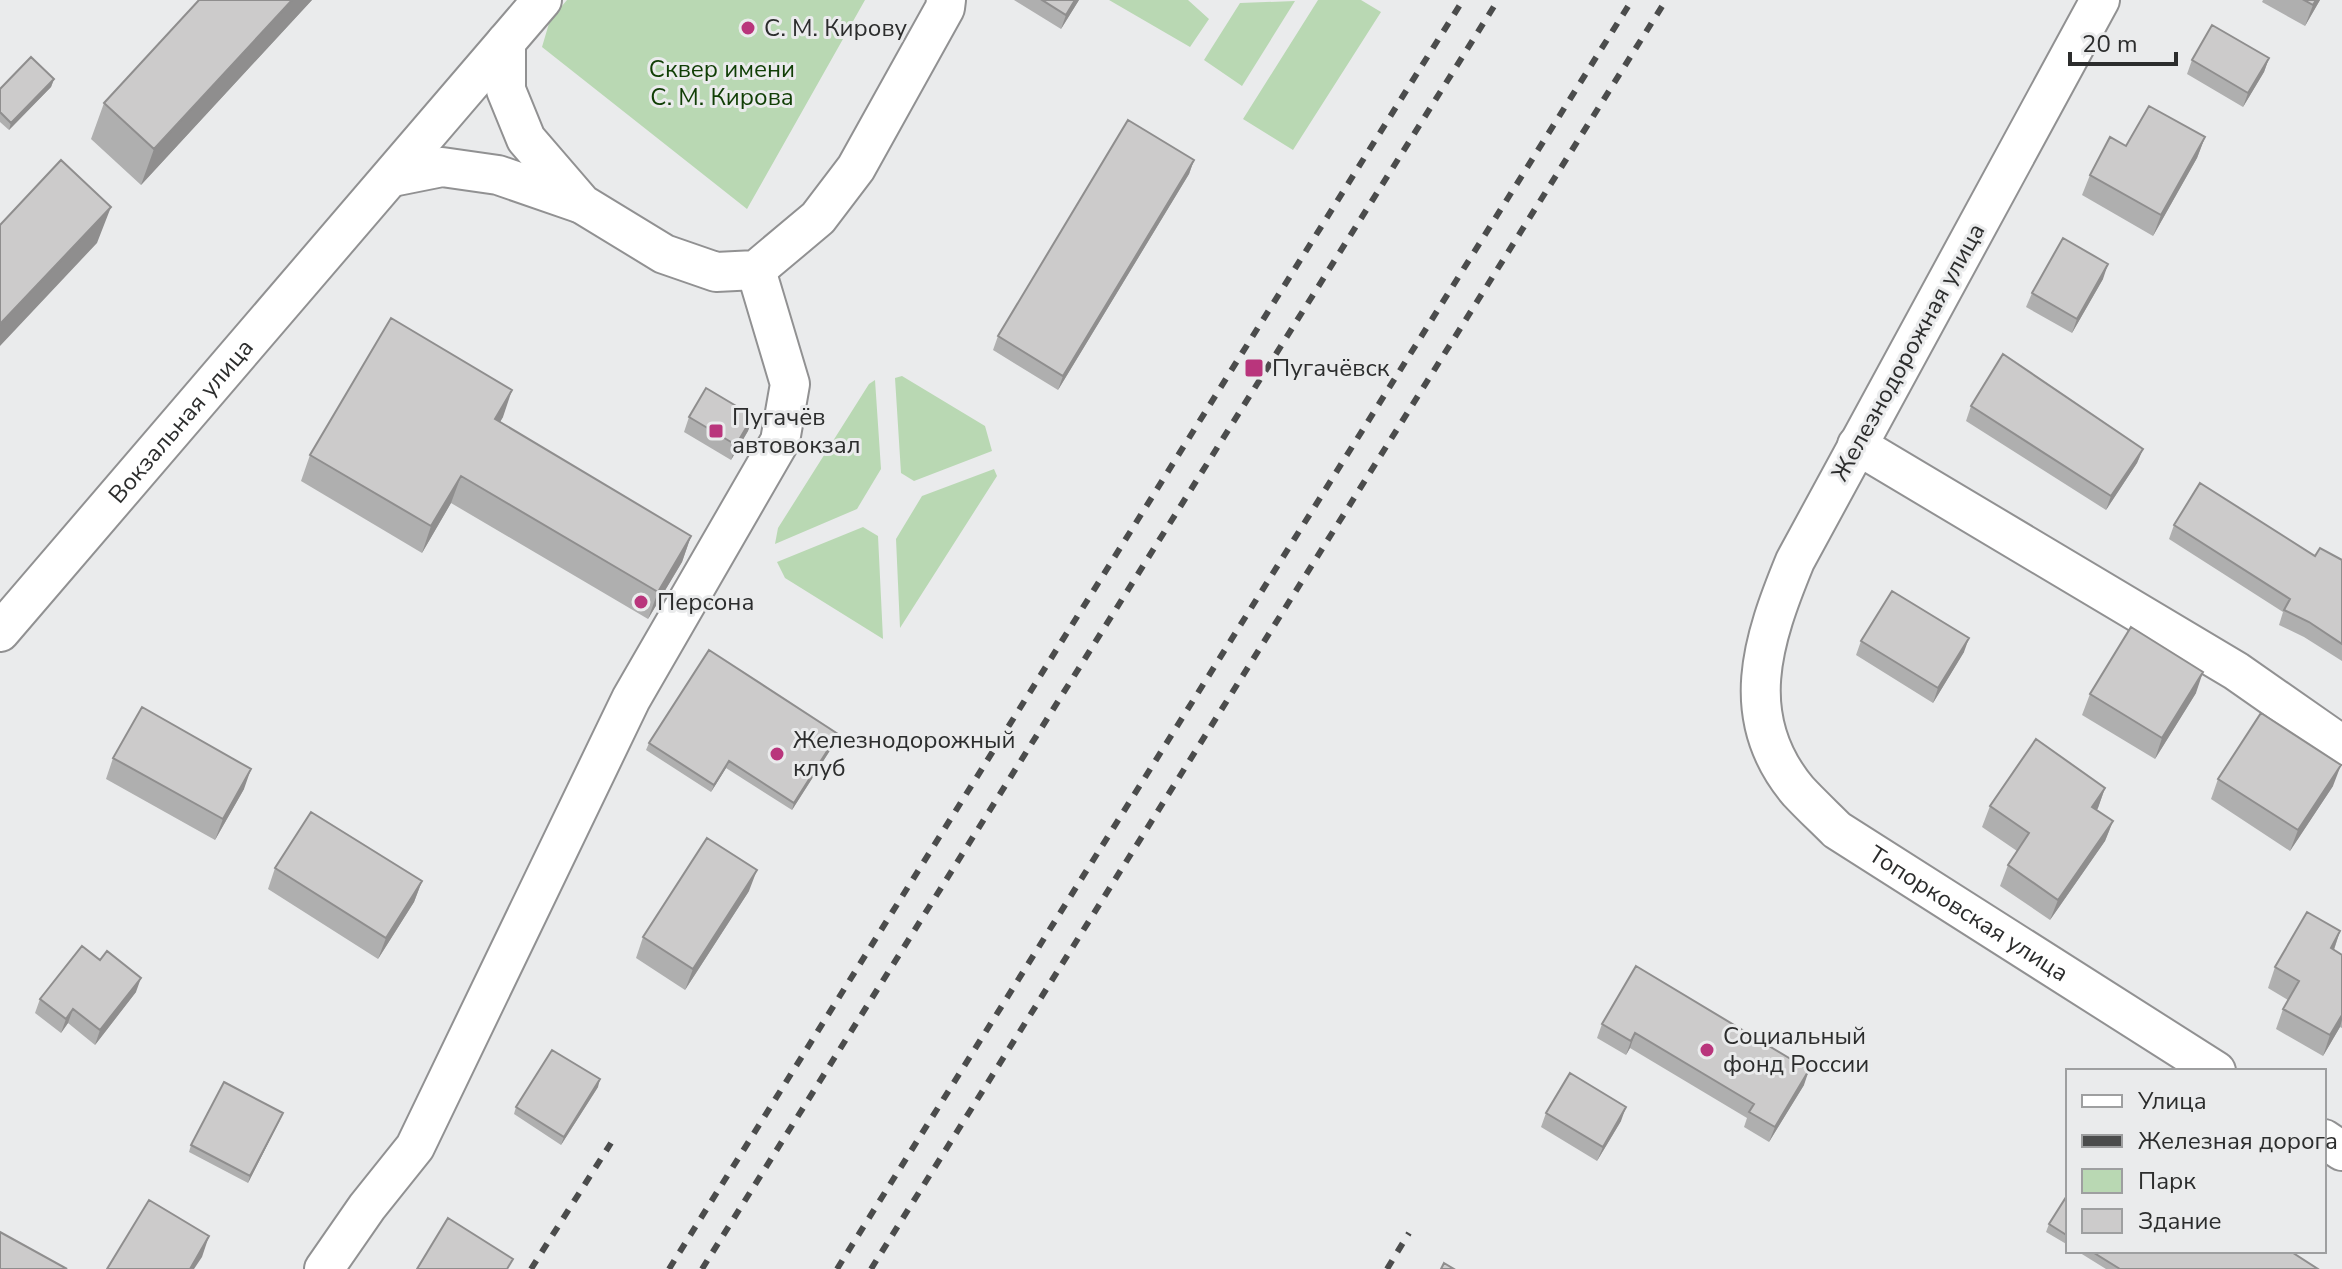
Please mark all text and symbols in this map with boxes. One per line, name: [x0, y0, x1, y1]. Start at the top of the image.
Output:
place label: С. М. Кирову: [764, 12, 908, 44]
scale bar: [2070, 16, 2176, 66]
marker: С. М. Кирову: [739, 19, 757, 37]
text: 20 m: [2082, 28, 2138, 60]
park label: Сквер имени С. М. Кирова: [649, 53, 795, 113]
street label: Железнодорожная улица: [1824, 217, 1992, 487]
street label: Вокзальная улица: [101, 332, 261, 510]
place label: Пугачёвск: [1272, 352, 1390, 384]
marker: Пугачёвск: [1243, 357, 1265, 379]
place label: Пугачёв автовокзал: [732, 401, 860, 461]
marker: Пугачёв автовокзал: [707, 422, 725, 440]
place label: Персона: [657, 586, 754, 618]
marker: Персона: [632, 593, 650, 611]
place label: Железнодорожный клуб: [793, 724, 1016, 784]
marker: Железнодорожный клуб: [768, 745, 786, 763]
street label: Топорковская улица: [1863, 838, 2074, 989]
place label: Социальный фонд России: [1723, 1020, 1869, 1080]
marker: Социальный фонд России: [1698, 1041, 1716, 1059]
legend: [2066, 1069, 2326, 1253]
text: Улица: [2137, 1085, 2207, 1117]
text: Железная дорога: [2138, 1125, 2338, 1157]
text: Парк: [2138, 1165, 2196, 1197]
text: Здание: [2138, 1205, 2222, 1237]

